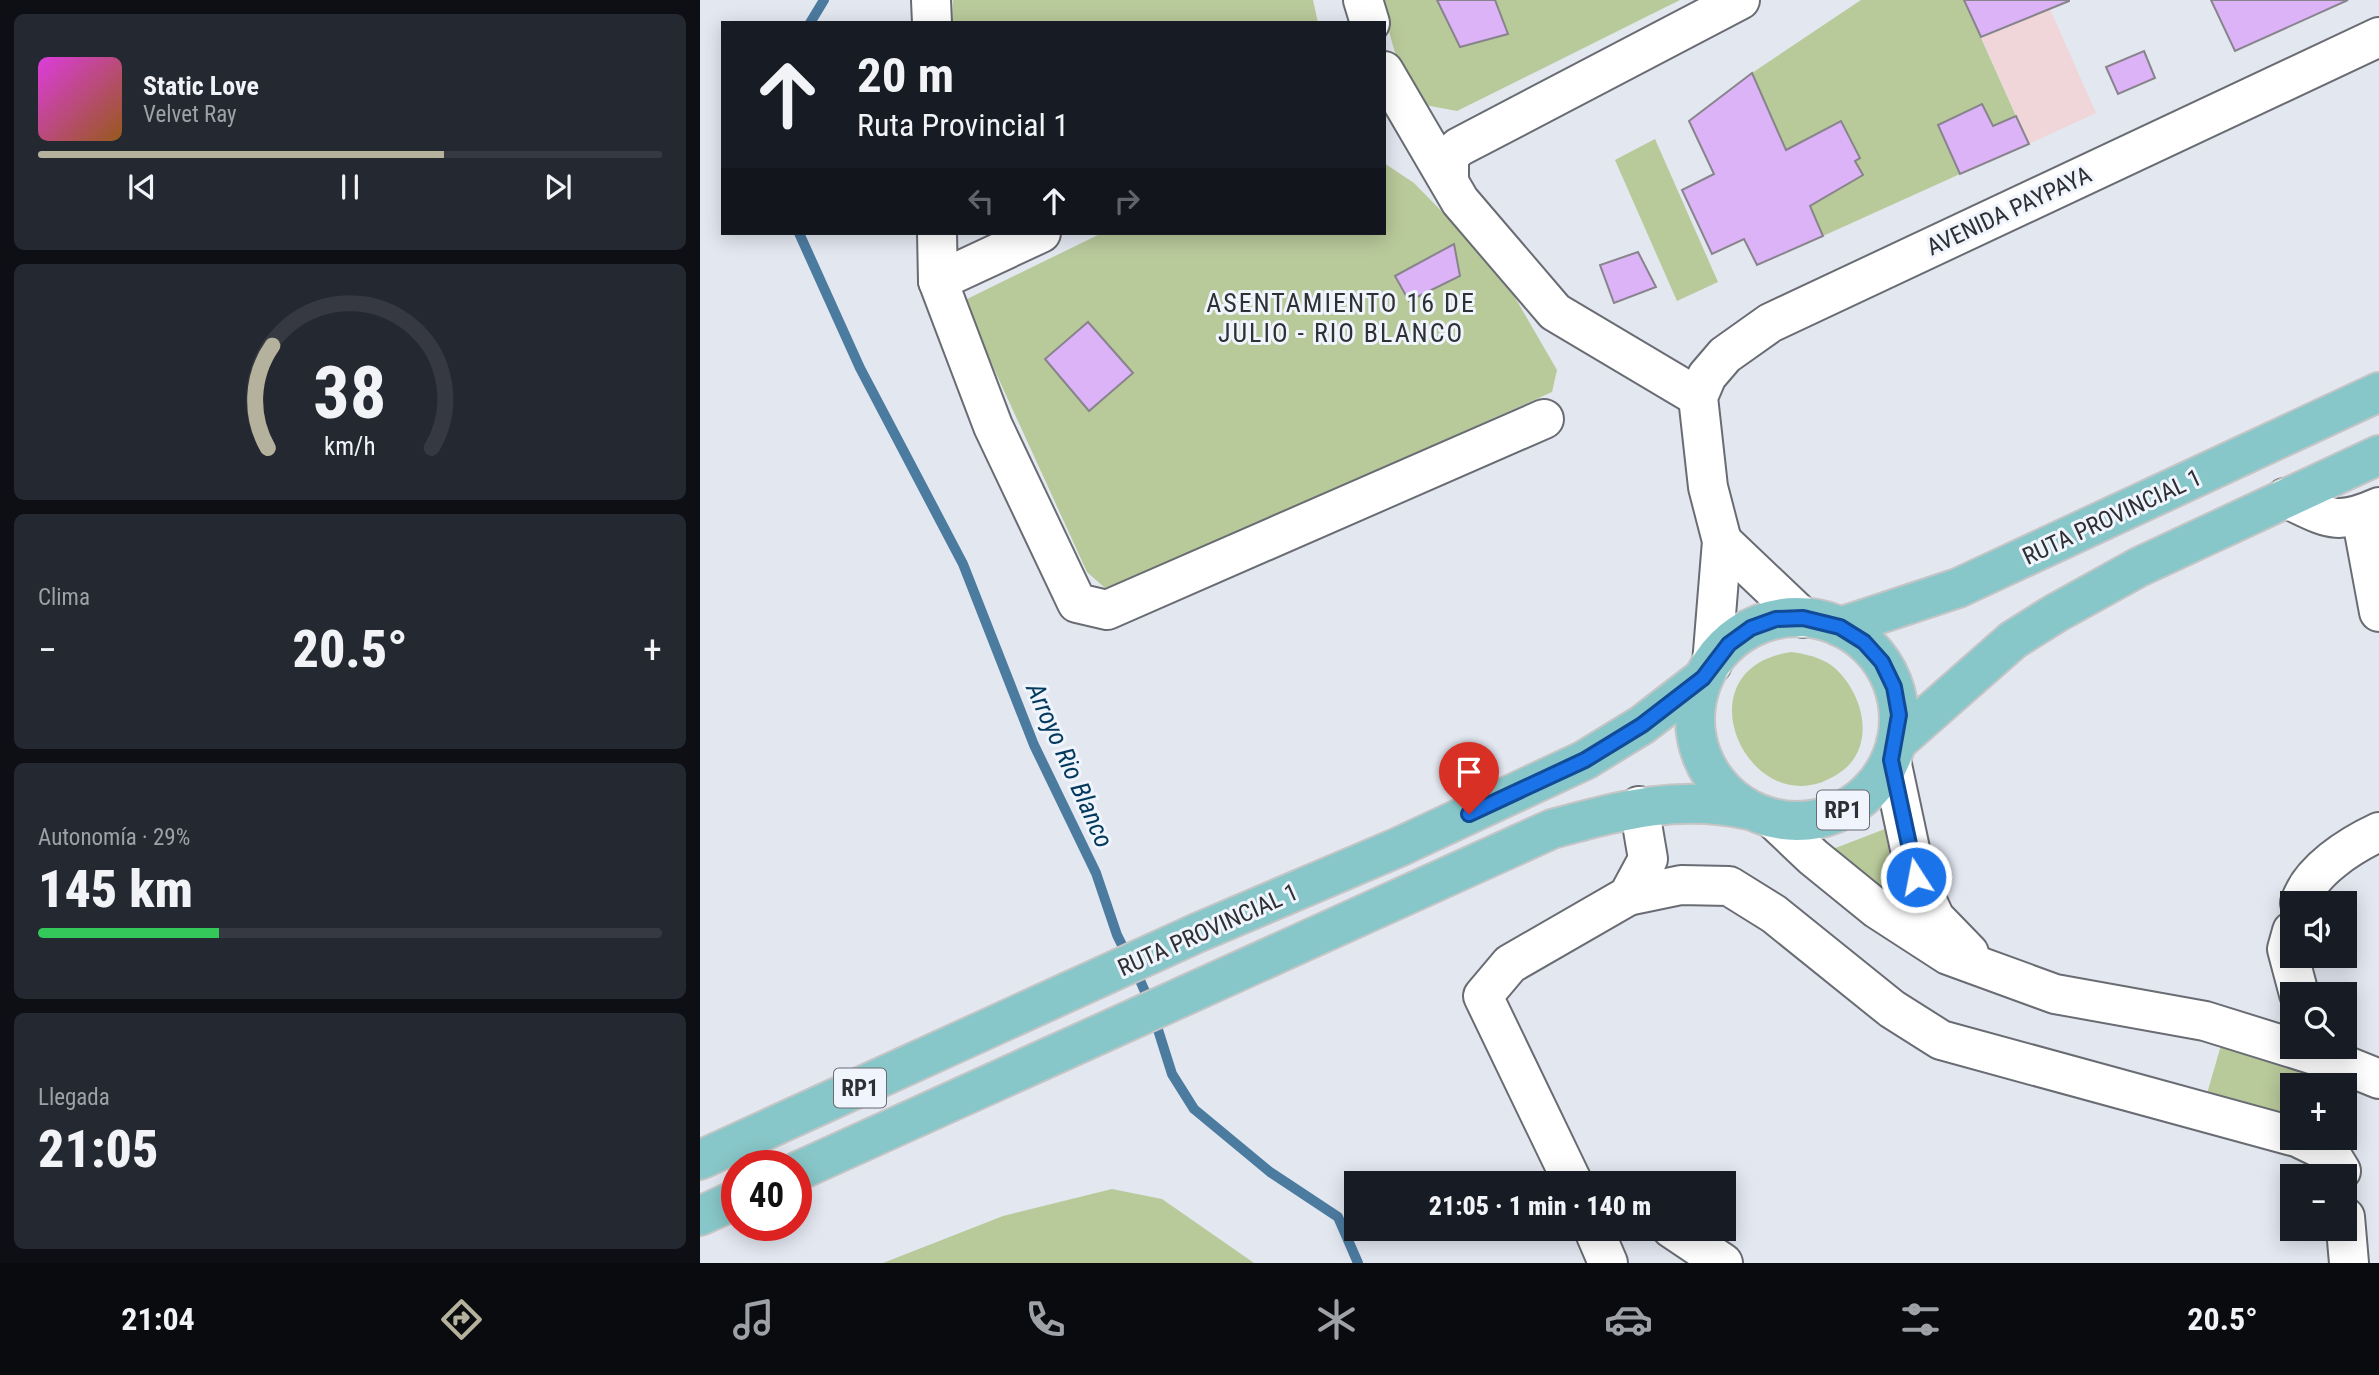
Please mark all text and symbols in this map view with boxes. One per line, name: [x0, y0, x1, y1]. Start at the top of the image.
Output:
text: 20 m: [857, 47, 954, 104]
icon: ahead: [742, 49, 833, 140]
text: Static Love: [143, 71, 259, 101]
text: Velvet Ray: [143, 101, 237, 128]
text: Ruta Provincial 1: [857, 106, 1069, 144]
street label: AVENIDA PAYPAYA: [1922, 160, 2096, 261]
icon: previous: [123, 168, 161, 206]
icon: pause: [331, 168, 369, 206]
icon: next: [539, 168, 577, 206]
icon: left: [962, 182, 1000, 220]
icon: ahead: [1035, 182, 1073, 220]
icon: right: [1108, 182, 1146, 220]
district label: ASENTAMIENTO 16 DE JULIO - RIO BLANCO: [1206, 288, 1476, 348]
text: 38: [313, 350, 387, 436]
text: km/h: [324, 431, 376, 460]
street label: RUTA PROVINCIAL 1: [2018, 463, 2206, 571]
text: Clima: [38, 584, 90, 611]
text: 20.5°: [292, 619, 408, 680]
text: −: [38, 628, 57, 672]
text: +: [643, 628, 662, 672]
water label: Arroyo Rio Blanco: [1020, 677, 1120, 852]
pin: [1439, 742, 1499, 814]
icon: arrive: [1450, 753, 1488, 791]
road number: RP1: [1817, 790, 1869, 830]
text: Autonomía · 29%: [38, 824, 190, 851]
position arrow: [1879, 840, 1953, 914]
text: 145 km: [38, 859, 193, 920]
street label: RUTA PROVINCIAL 1: [1114, 878, 1302, 982]
map controls: [2280, 891, 2357, 1241]
button: sound: [2280, 891, 2357, 968]
button: search: [2280, 982, 2357, 1059]
road number: RP1: [834, 1068, 886, 1107]
button: +: [2280, 1073, 2357, 1150]
text: Llegada: [38, 1084, 110, 1111]
text: 21:05: [38, 1119, 158, 1180]
speed limit sign: 40: [721, 1150, 812, 1241]
button: −: [2280, 1164, 2357, 1241]
text: 21:05 · 1 min · 140 m: [1429, 1191, 1651, 1221]
icon: directions: [437, 1295, 486, 1344]
icon: music: [729, 1295, 778, 1344]
icon: phone: [1021, 1295, 1070, 1344]
icon: climate: [1312, 1295, 1361, 1344]
icon: car: [1604, 1295, 1653, 1344]
icon: filters: [1896, 1295, 1945, 1344]
text: 21:04: [121, 1300, 195, 1338]
text: 20.5°: [2187, 1300, 2258, 1338]

